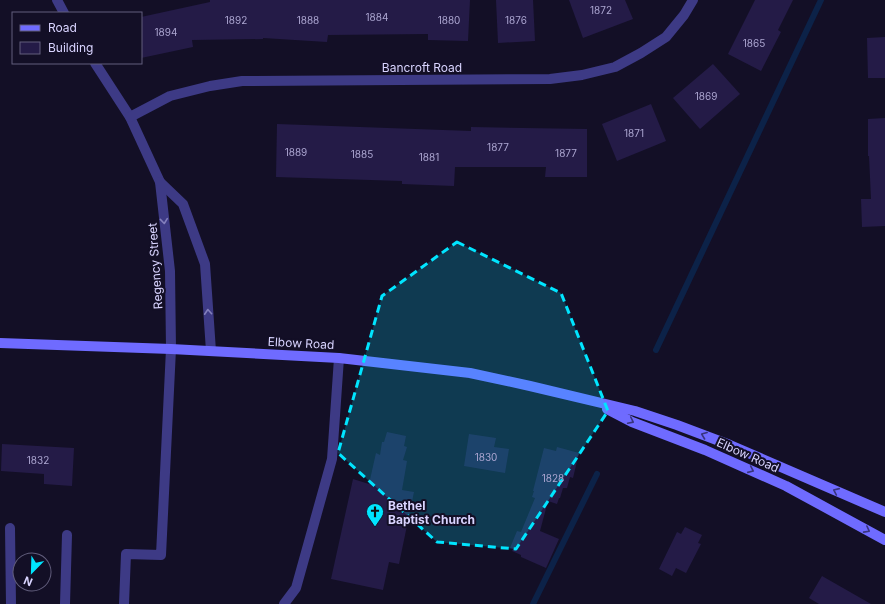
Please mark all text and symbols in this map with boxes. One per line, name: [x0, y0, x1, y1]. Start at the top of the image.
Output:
house number: 1872: [590, 4, 612, 16]
house number: 1884: [366, 11, 388, 23]
legend: [12, 12, 142, 64]
house number: 1892: [225, 14, 247, 26]
house number: 1888: [297, 14, 319, 26]
house number: 1880: [438, 14, 460, 26]
house number: 1876: [505, 14, 527, 26]
text: Road: [48, 20, 77, 35]
house number: 1894: [155, 26, 177, 38]
house number: 1865: [743, 37, 765, 49]
text: Building: [48, 40, 93, 55]
street label: Bancroft Road: [382, 60, 462, 75]
house number: 1869: [695, 90, 717, 102]
house number: 1871: [624, 127, 644, 139]
house number: 1877: [487, 141, 509, 153]
house number: 1889: [285, 146, 307, 158]
house number: 1877: [555, 147, 577, 159]
house number: 1885: [351, 148, 373, 160]
house number: 1881: [419, 151, 439, 163]
one-way arrow: [160, 218, 169, 224]
street label: Regency Street: [144, 222, 166, 310]
one-way arrow: [204, 309, 213, 315]
street label: Elbow Road: [267, 334, 335, 352]
one-way arrow: [627, 416, 634, 424]
one-way arrow: [700, 432, 707, 440]
street label: Elbow Road: [715, 435, 781, 475]
house number: 1830: [475, 451, 497, 463]
house number: 1832: [27, 454, 49, 466]
one-way arrow: [747, 465, 755, 473]
house number: 1828: [542, 472, 564, 484]
one-way arrow: [833, 488, 841, 496]
place label: Bethel Baptist Church: [388, 498, 475, 527]
church icon: Bethel Baptist Church: [365, 502, 385, 527]
one-way arrow: [863, 525, 870, 532]
north arrow: [12, 552, 52, 592]
text: N: [21, 573, 35, 589]

